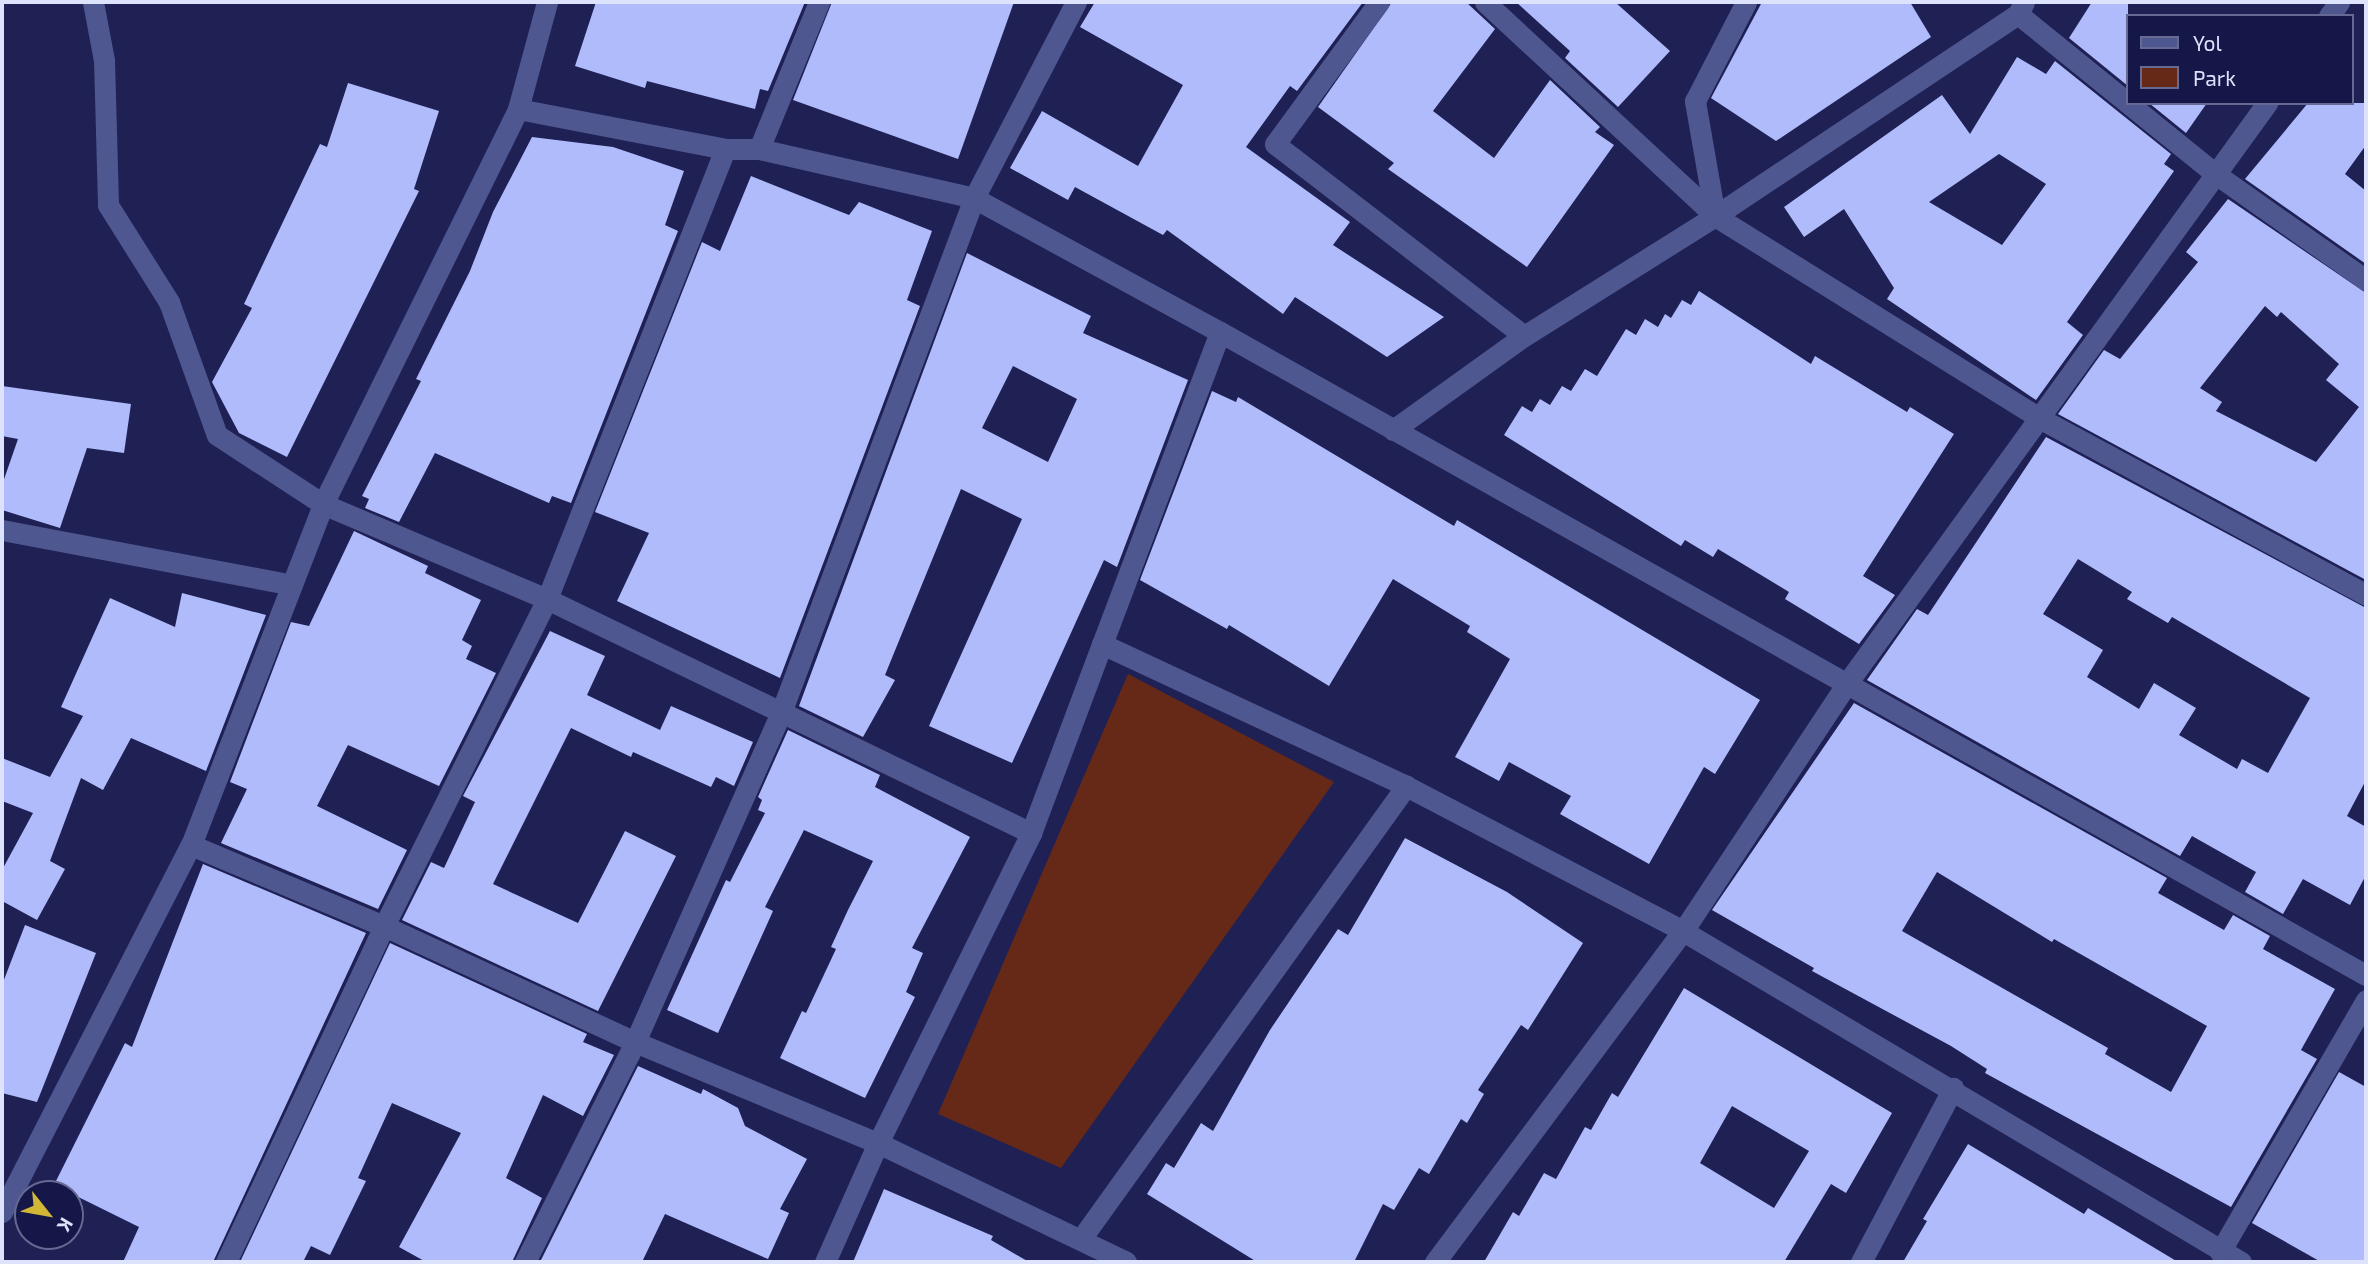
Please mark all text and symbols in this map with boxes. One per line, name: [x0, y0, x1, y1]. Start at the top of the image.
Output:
legend: [2126, 14, 2354, 105]
text: Yol: [2193, 30, 2222, 55]
text: Park: [2193, 65, 2236, 90]
north arrow: [14, 1180, 84, 1250]
text: K: [53, 1214, 79, 1236]

